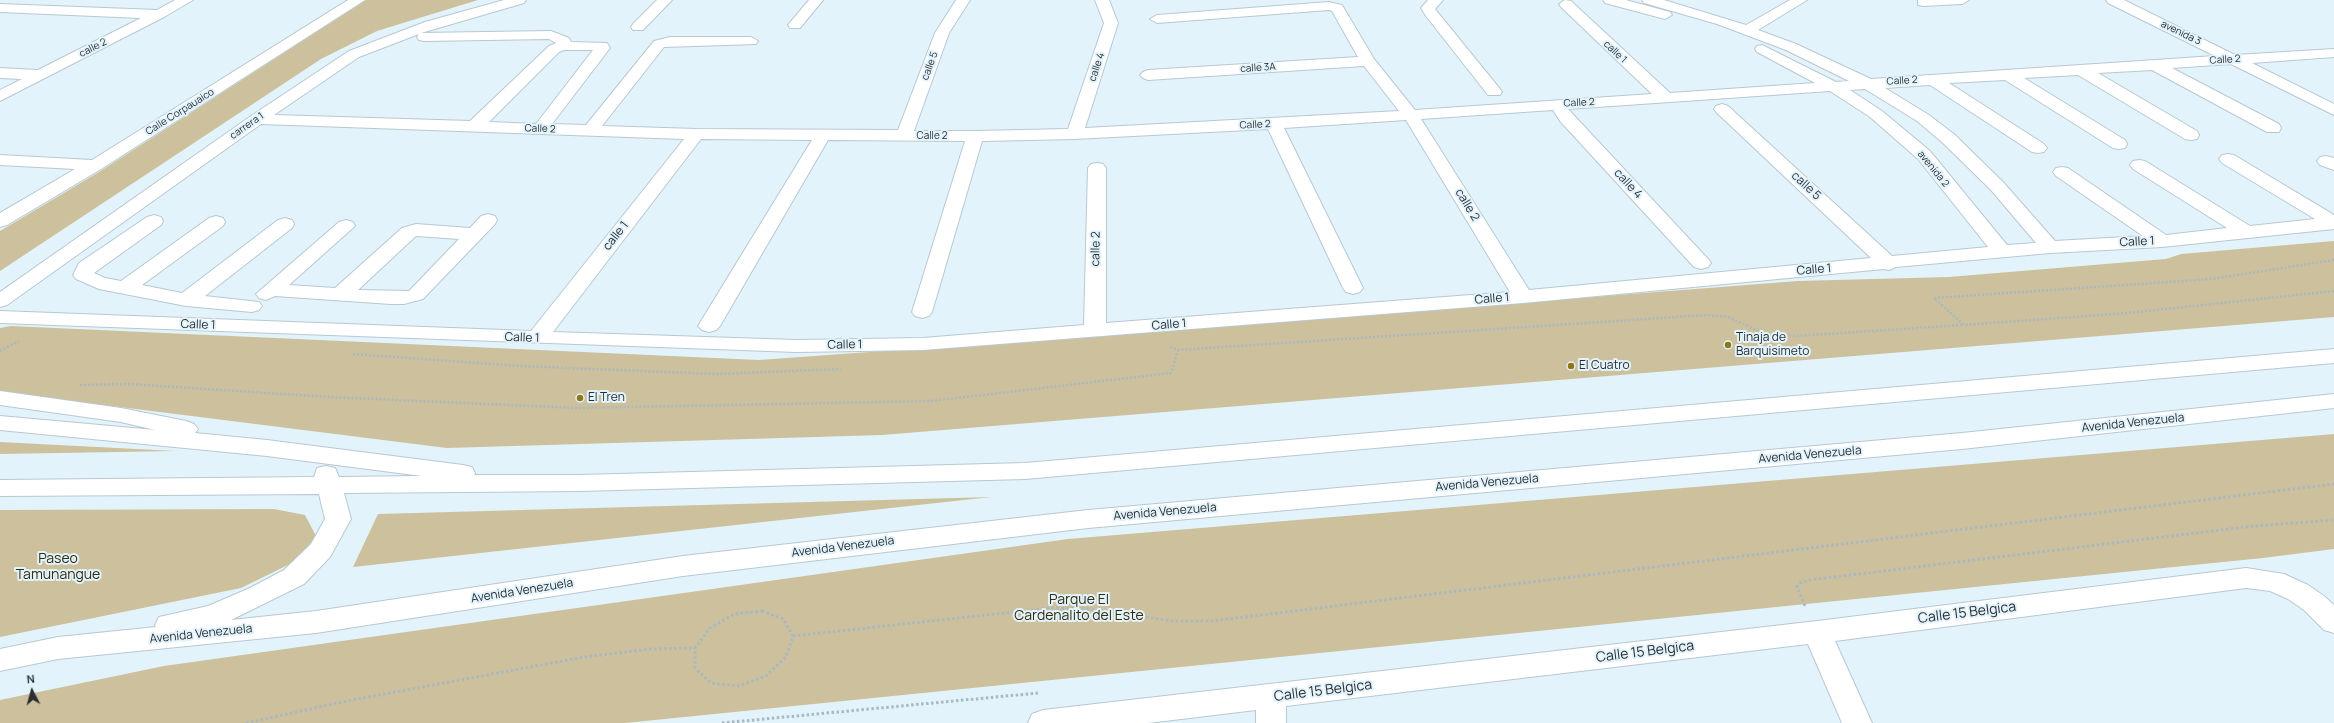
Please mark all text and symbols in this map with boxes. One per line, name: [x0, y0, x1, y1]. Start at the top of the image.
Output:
street label: avenida 3: [2159, 18, 2203, 48]
street label: calle 2: [77, 36, 109, 60]
street label: calle 1: [1601, 38, 1629, 66]
street label: calle 5: [919, 50, 941, 82]
street label: calle 4: [1087, 51, 1107, 83]
street label: Calle 2: [2209, 53, 2241, 67]
street label: calle 3A: [1240, 61, 1276, 75]
street label: Calle 2: [1886, 74, 1918, 88]
street label: Calle Corpauaico: [144, 86, 216, 138]
street label: Calle 2: [1563, 96, 1595, 110]
street label: carrera 1: [228, 110, 266, 142]
street label: Calle 2: [1239, 118, 1271, 132]
street label: Calle 2: [524, 122, 556, 136]
street label: Calle 2: [917, 130, 947, 142]
street label: avenida 2: [1915, 148, 1951, 190]
street label: calle 4: [1611, 166, 1645, 202]
street label: calle 5: [1788, 169, 1824, 203]
street label: calle 2: [1452, 186, 1482, 224]
street label: calle 1: [600, 219, 632, 253]
street label: calle 2: [1088, 231, 1104, 267]
street label: Calle 1: [2119, 234, 2155, 250]
street label: Calle 1: [1796, 261, 1832, 279]
street label: Calle 1: [1474, 290, 1510, 308]
street label: Calle 1: [1151, 316, 1187, 334]
street label: Calle 1: [180, 317, 216, 333]
street label: Calle 1: [504, 330, 540, 346]
place label: Tinaja de Barquisimeto: [1736, 331, 1809, 359]
street label: Calle 1: [827, 337, 863, 353]
marker: Tinaja de Barquisimeto: [1723, 340, 1733, 350]
place label: El Cuatro: [1579, 359, 1630, 373]
marker: El Cuatro: [1566, 361, 1576, 371]
place label: El Tren: [588, 391, 625, 405]
marker: El Tren: [575, 393, 585, 403]
street label: Avenida Venezuela: [2081, 410, 2185, 436]
street label: Avenida Venezuela: [1758, 443, 1862, 467]
street label: Avenida Venezuela: [1435, 471, 1539, 495]
street label: Avenida Venezuela: [1113, 500, 1217, 524]
street label: Avenida Venezuela: [791, 534, 895, 560]
park label: Paseo Tamunangue: [16, 551, 100, 584]
street label: Avenida Venezuela: [470, 576, 574, 606]
park label: Parque El Cardenalito del Este: [1014, 592, 1144, 624]
street label: Calle 15 Belgica: [1917, 599, 2017, 627]
street label: Avenida Venezuela: [149, 621, 253, 647]
street label: Calle 15 Belgica: [1595, 638, 1695, 666]
north arrow: [12, 671, 52, 711]
text: N: [26, 671, 35, 686]
street label: Calle 15 Belgica: [1273, 677, 1373, 705]

